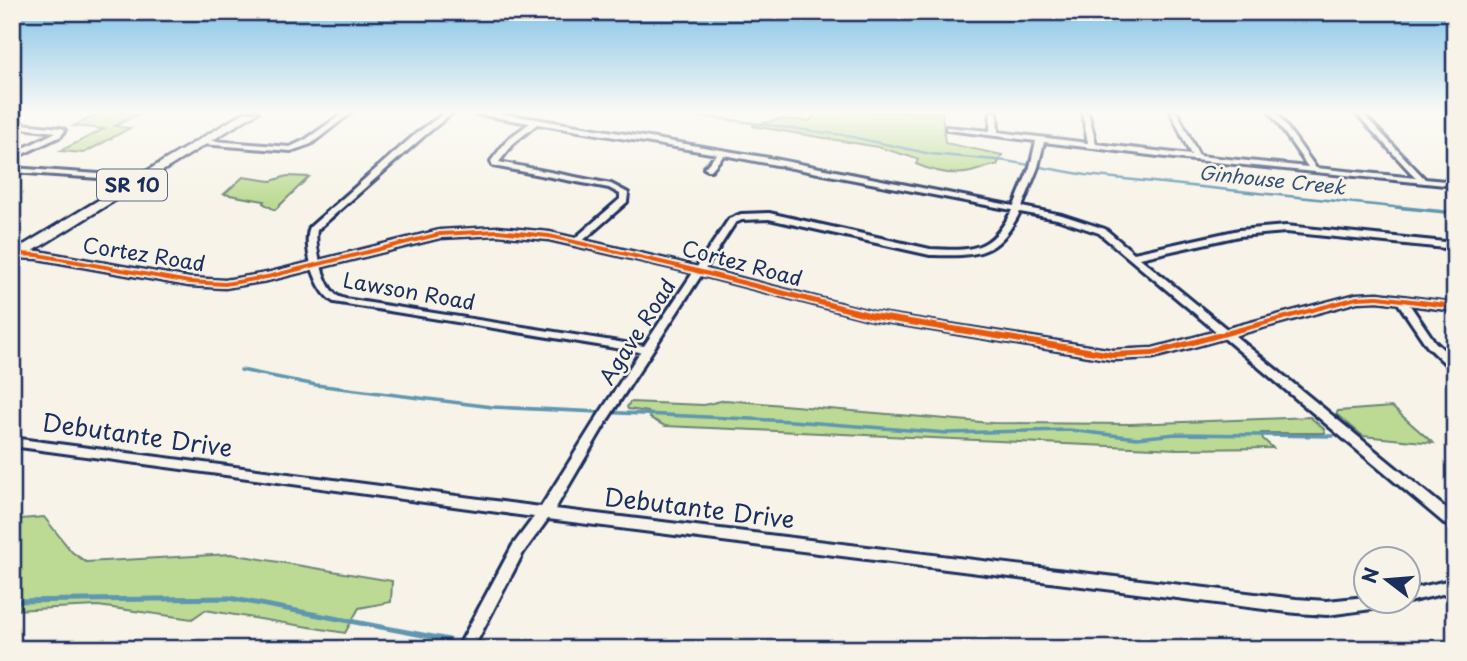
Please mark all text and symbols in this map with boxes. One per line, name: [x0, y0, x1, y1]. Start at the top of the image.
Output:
water label: Ginhouse Creek: [1198, 157, 1348, 201]
road number: SR 10: [97, 169, 167, 200]
street label: Cortez Road: [81, 228, 208, 278]
street label: Cortez Road: [679, 231, 806, 294]
street label: Lawson Road: [341, 263, 478, 317]
street label: Agave Road: [590, 271, 683, 390]
street label: Debutante Drive: [40, 403, 235, 465]
street label: Debutante Drive: [602, 477, 797, 537]
north arrow: [1352, 546, 1422, 616]
text: N: [1354, 564, 1385, 586]

